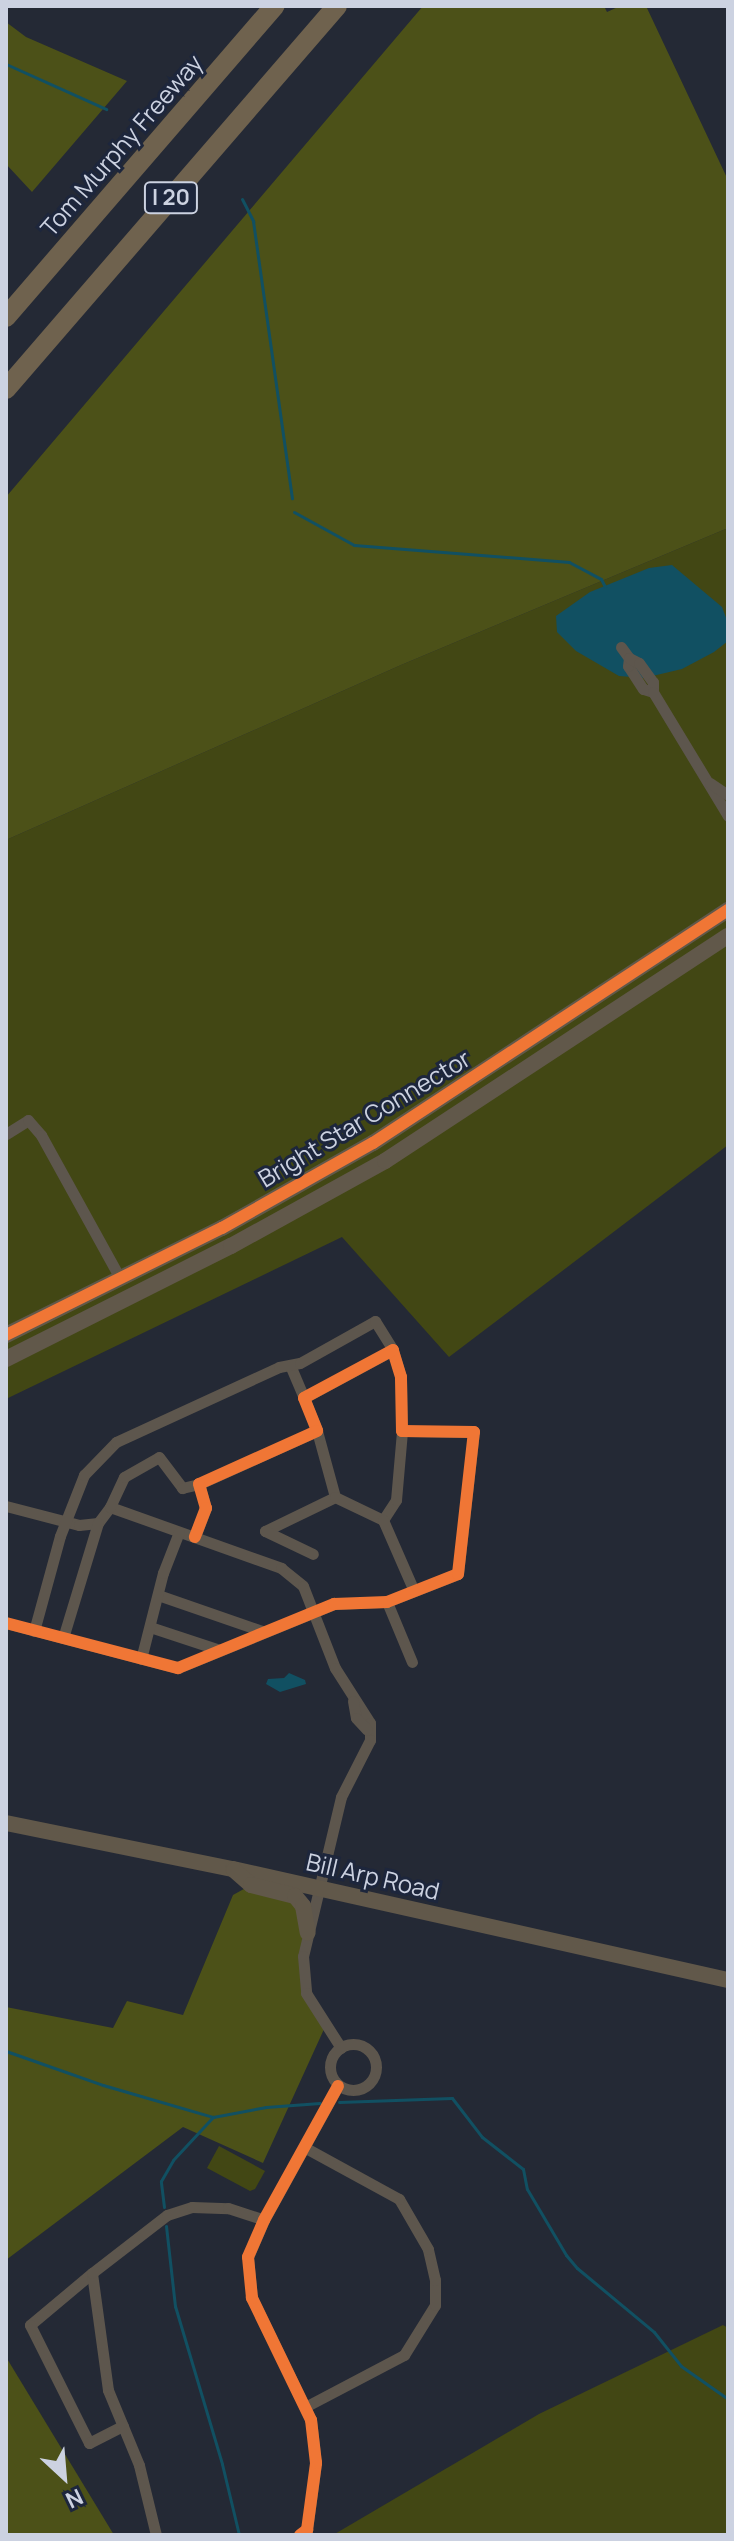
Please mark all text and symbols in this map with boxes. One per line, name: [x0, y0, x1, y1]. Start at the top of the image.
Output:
street label: Tom Murphy Freeway: [34, 48, 208, 242]
road number: I 20: [143, 180, 199, 216]
street label: Bright Star Connector: [253, 1043, 475, 1193]
street label: Bill Arp Road: [303, 1847, 443, 1905]
north arrow: [24, 2437, 104, 2517]
text: N: [61, 2482, 88, 2516]

